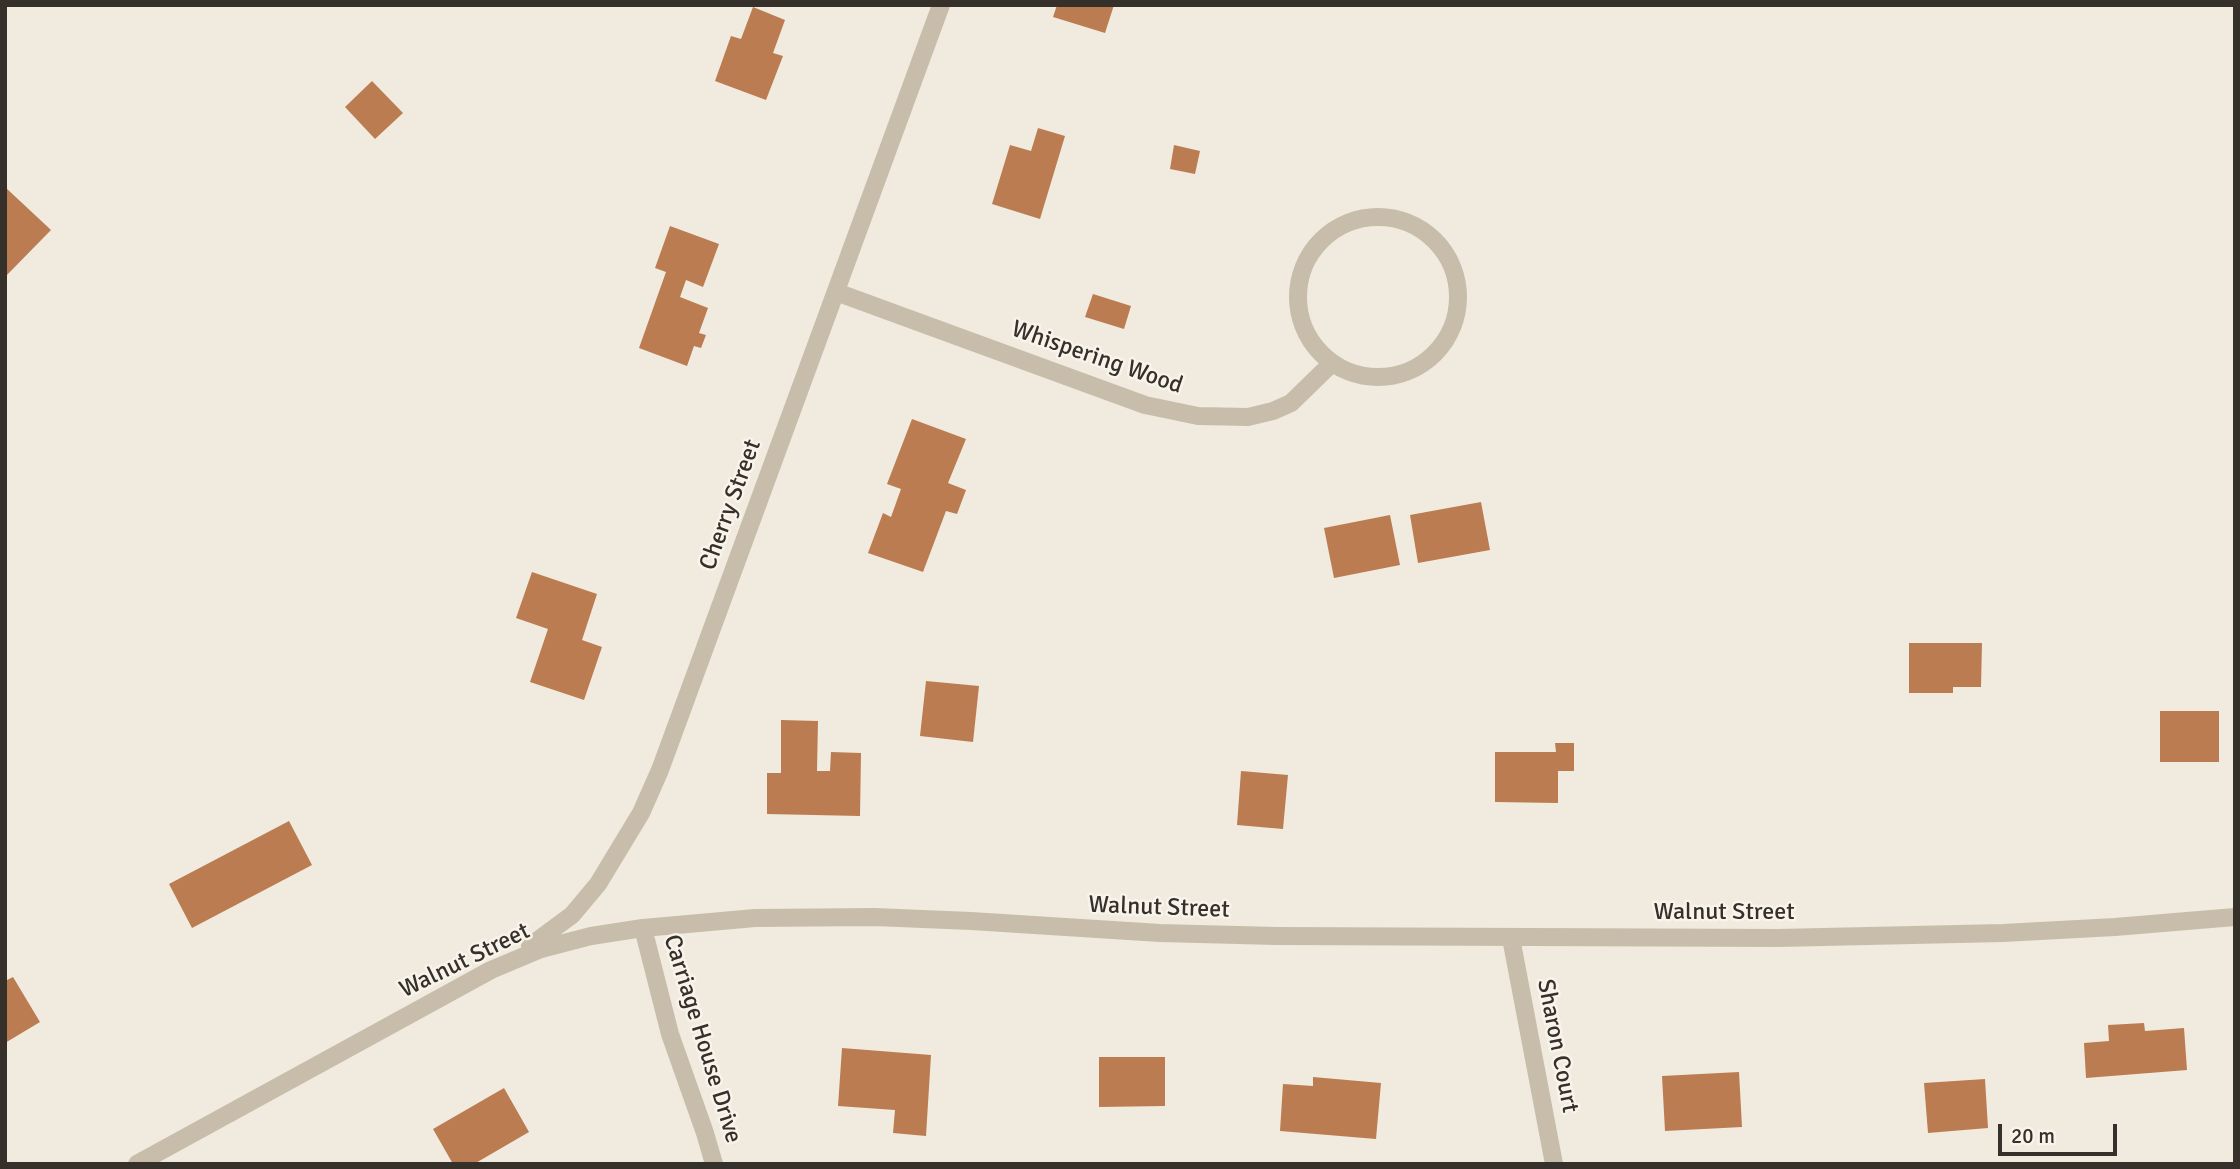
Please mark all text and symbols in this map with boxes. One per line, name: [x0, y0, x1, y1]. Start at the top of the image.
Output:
street label: Whispering Wood: [1008, 315, 1186, 401]
street label: Cherry Street: [694, 436, 768, 574]
street label: Walnut Street: [1088, 891, 1230, 925]
street label: Walnut Street: [1653, 899, 1795, 927]
street label: Walnut Street: [395, 917, 535, 1005]
street label: Carriage House Drive: [657, 931, 747, 1147]
street label: Sharon Court: [1530, 977, 1584, 1115]
scale bar: [2002, 1110, 2121, 1154]
text: 20 m: [2011, 1123, 2055, 1149]

